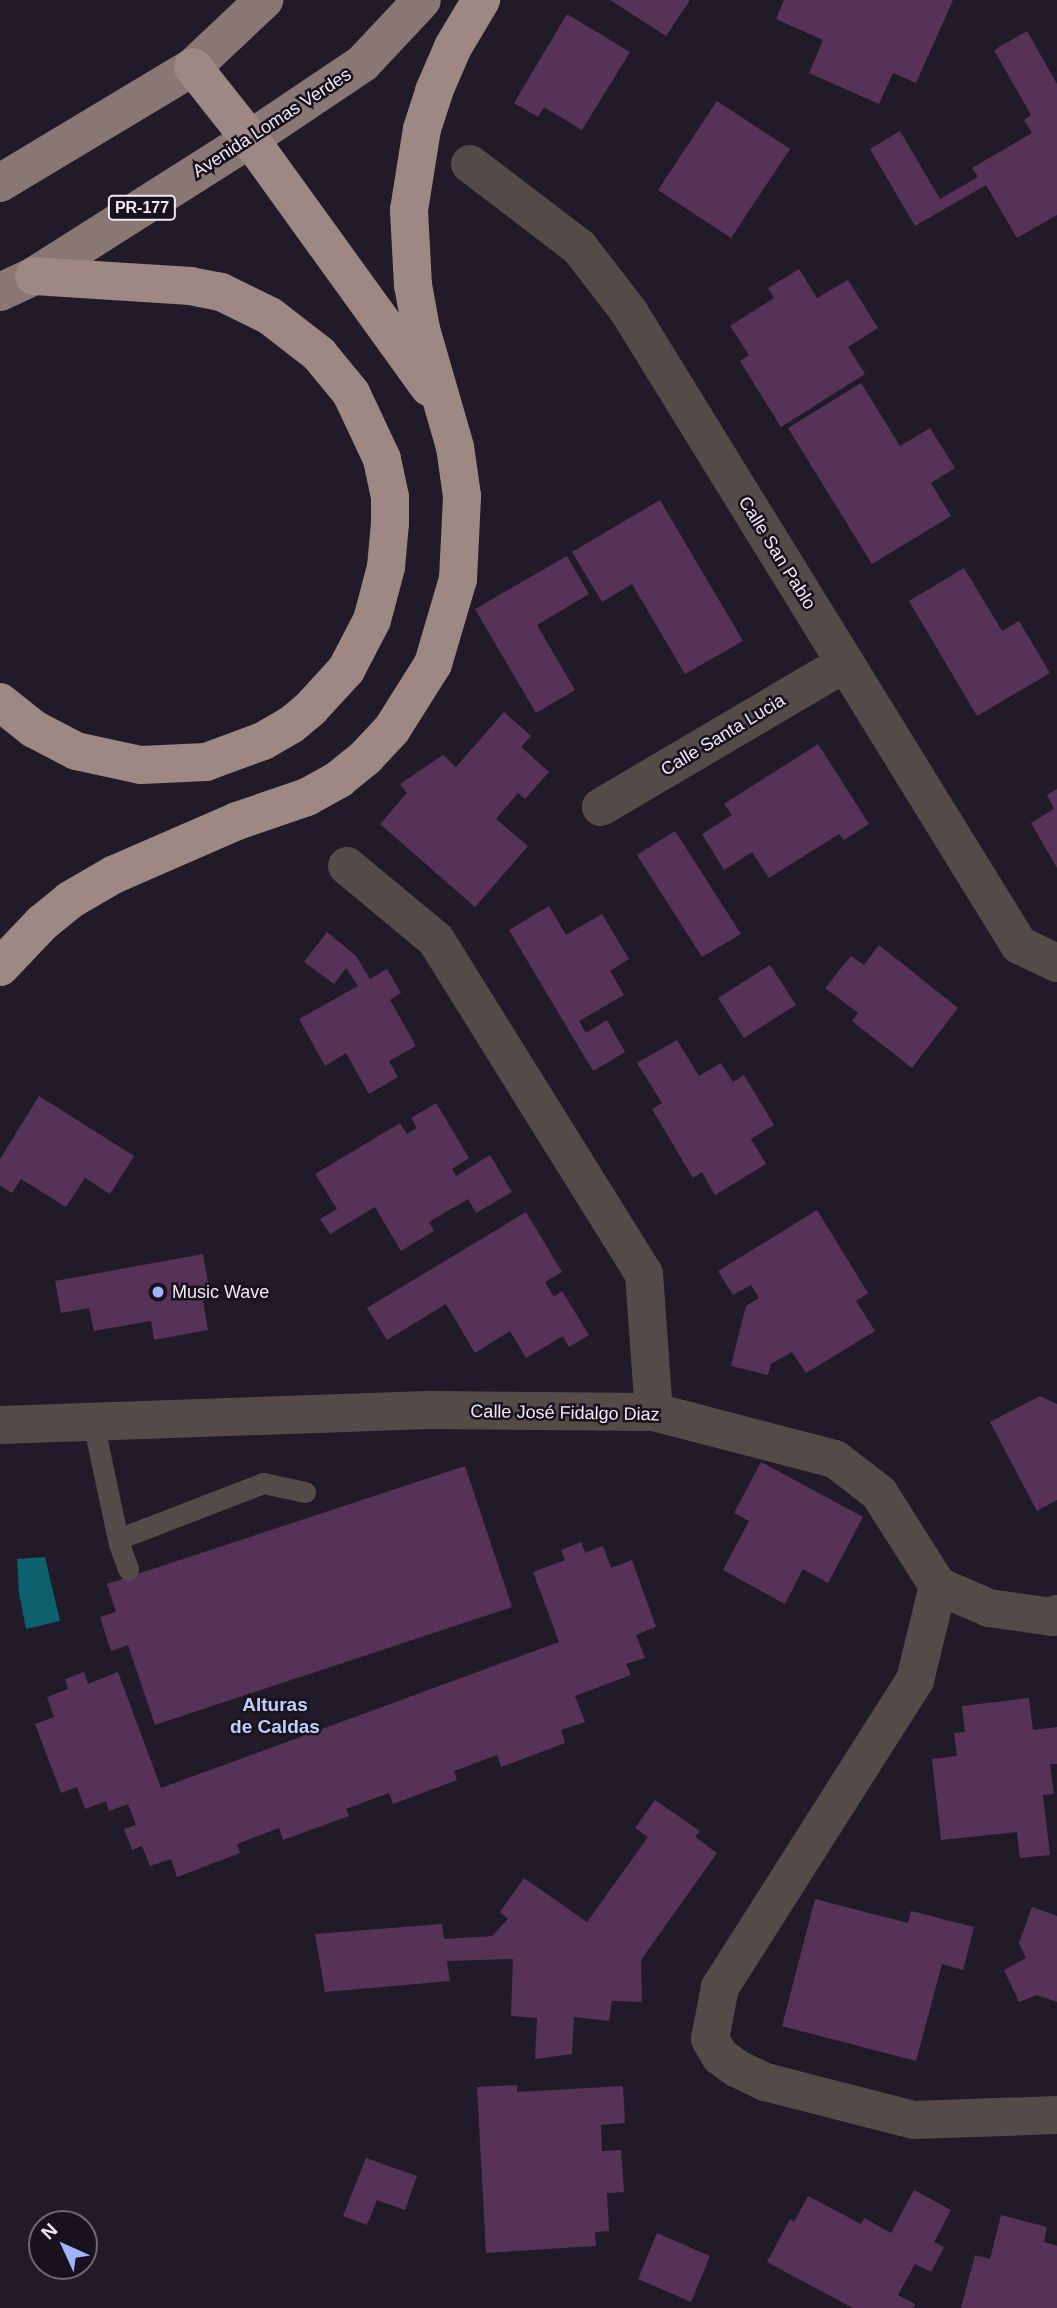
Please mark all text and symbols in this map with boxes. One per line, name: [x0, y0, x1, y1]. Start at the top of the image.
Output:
street label: Avenida Lomas Verdes: [189, 64, 355, 182]
road number: PR-177: [107, 196, 177, 220]
street label: Calle San Pablo: [734, 493, 820, 613]
street label: Calle Santa Lucia: [657, 689, 789, 781]
place label: Music Wave: [172, 1281, 269, 1303]
marker: Music Wave: [150, 1284, 166, 1300]
street label: Calle José Fidalgo Diaz: [470, 1401, 660, 1425]
district label: Alturas de Caldas: [230, 1694, 320, 1738]
north arrow: [28, 2210, 98, 2280]
text: N: [37, 2219, 61, 2243]

